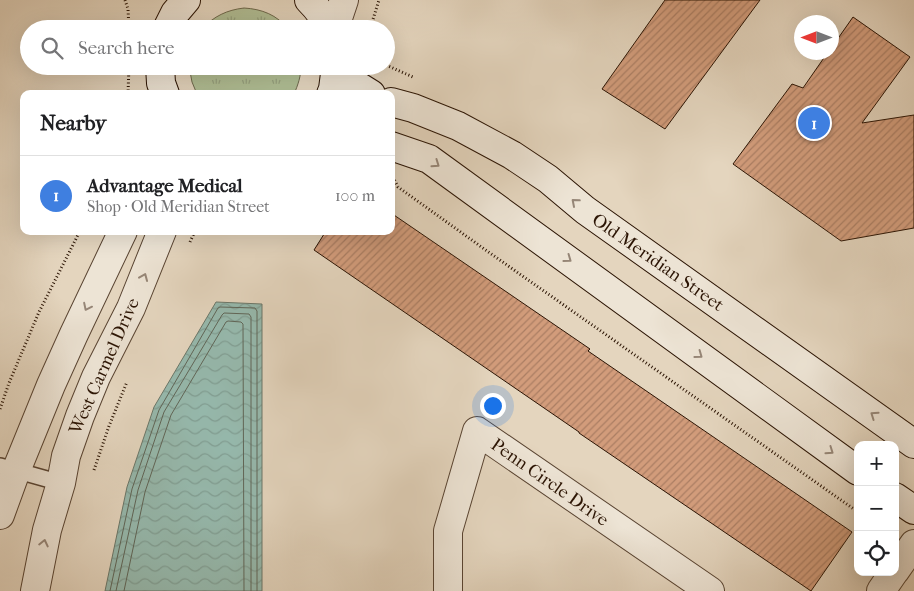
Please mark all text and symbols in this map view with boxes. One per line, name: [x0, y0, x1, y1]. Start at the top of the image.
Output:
north arrow: [794, 15, 839, 60]
search box: [20, 20, 395, 75]
icon: search: [38, 34, 66, 62]
text: Search here: [78, 37, 174, 59]
pin: 1: [798, 104, 830, 142]
text: Nearby: [40, 111, 106, 135]
one-way arrow: [430, 158, 440, 167]
text: Advantage Medical: [87, 175, 243, 197]
text: 1: [53, 186, 59, 205]
text: 100 m: [335, 186, 375, 205]
text: Shop · Old Meridian Street: [87, 197, 270, 216]
one-way arrow: [572, 199, 581, 208]
street label: Old Meridian Street: [588, 209, 728, 316]
one-way arrow: [562, 253, 572, 262]
one-way arrow: [137, 273, 148, 282]
street label: West Carmel Drive: [65, 295, 144, 439]
one-way arrow: [83, 302, 93, 311]
one-way arrow: [693, 349, 703, 358]
your location: [480, 393, 506, 419]
one-way arrow: [871, 413, 880, 421]
street label: Penn Circle Drive: [487, 434, 613, 531]
map controls: [854, 441, 899, 576]
button: +: [854, 441, 899, 486]
one-way arrow: [824, 445, 834, 454]
button: −: [854, 486, 899, 531]
button: locate: [854, 531, 899, 576]
one-way arrow: [38, 539, 49, 548]

